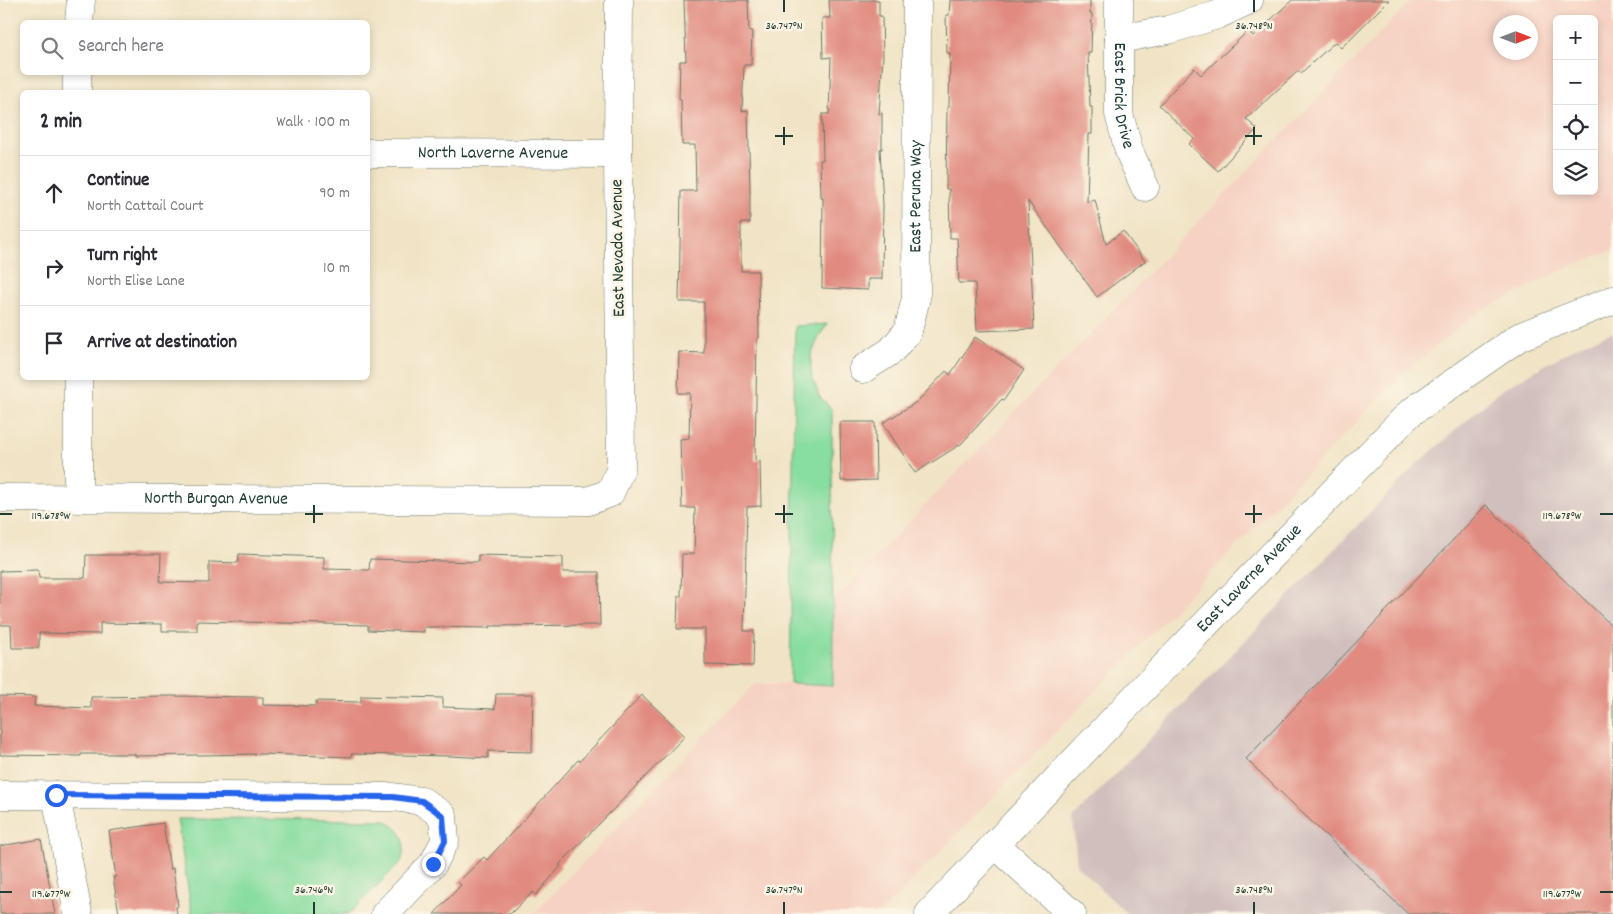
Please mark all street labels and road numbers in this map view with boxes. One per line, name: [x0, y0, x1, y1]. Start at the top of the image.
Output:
street label: East Brick Drive: [1107, 42, 1140, 152]
street label: East Peruna Way: [904, 139, 929, 253]
street label: North Laverne Avenue: [418, 141, 568, 166]
street label: East Nevada Avenue: [605, 179, 633, 317]
street label: North Burgan Avenue: [144, 486, 288, 512]
street label: East Laverne Avenue: [1191, 519, 1308, 639]

